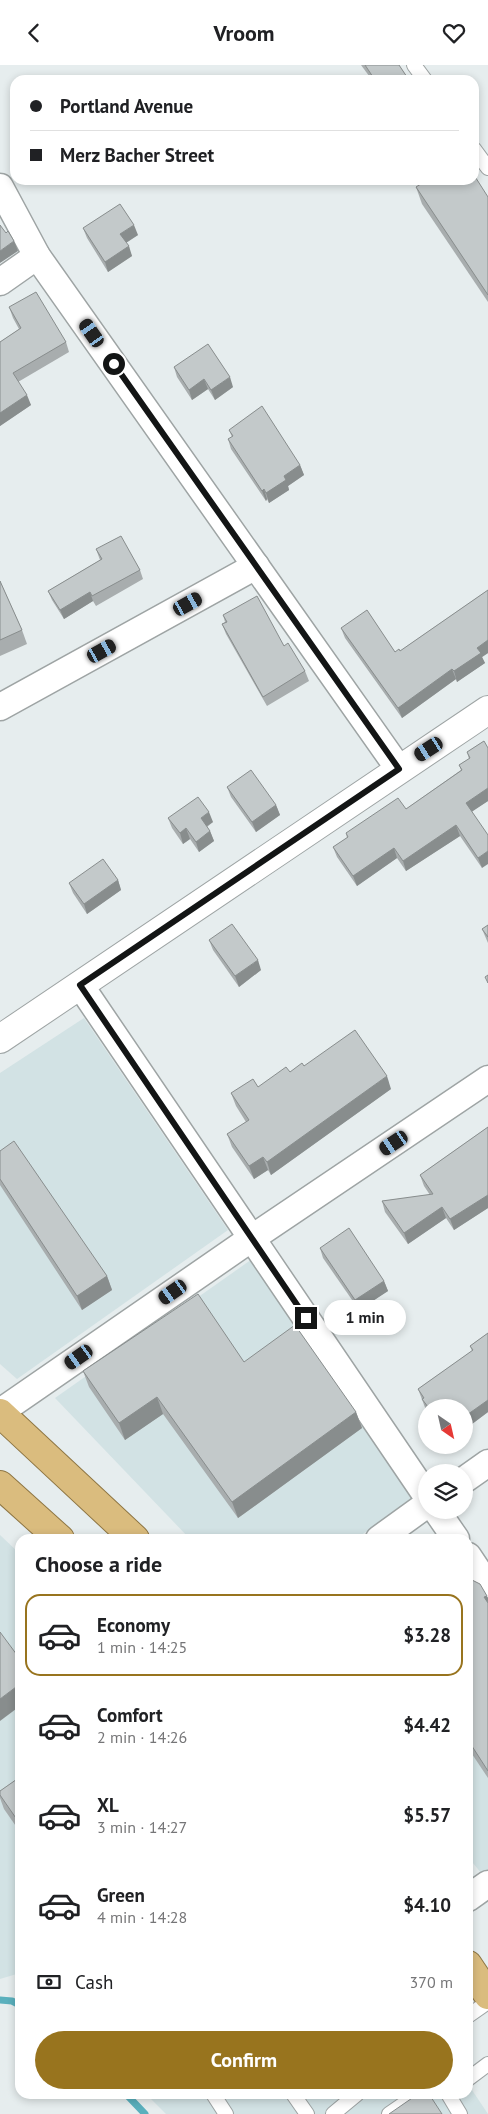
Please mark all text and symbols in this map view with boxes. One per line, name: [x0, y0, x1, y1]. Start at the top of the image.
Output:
icon: back: [20, 19, 48, 47]
text: Vroom: [213, 19, 275, 47]
icon: heart: [440, 19, 468, 47]
text: Portland Avenue: [60, 94, 193, 118]
text: Merz Bacher Street: [60, 143, 214, 167]
car: [77, 316, 106, 350]
route start: [103, 353, 125, 375]
car: [171, 590, 204, 618]
car: [85, 637, 118, 665]
car: [412, 735, 445, 763]
car: [377, 1128, 410, 1158]
car: [156, 1277, 189, 1307]
callout: 1 min: [324, 1301, 406, 1335]
route end: [295, 1307, 317, 1329]
text: 1 min: [345, 1307, 385, 1327]
car: [62, 1342, 95, 1372]
north arrow: [418, 1399, 472, 1454]
map controls: [418, 1399, 473, 1519]
button: layers: [418, 1464, 473, 1519]
text: Choose a ride: [35, 1550, 162, 1578]
icon: car: [37, 1613, 82, 1658]
text: Economy: [97, 1613, 170, 1637]
text: $3.28: [403, 1623, 451, 1647]
text: 1 min · 14:25: [97, 1637, 187, 1657]
icon: car: [37, 1703, 82, 1748]
text: Comfort: [97, 1703, 163, 1727]
text: $4.42: [403, 1713, 451, 1737]
text: 2 min · 14:26: [97, 1727, 187, 1747]
icon: car: [37, 1793, 82, 1838]
text: XL: [97, 1793, 119, 1817]
text: $5.57: [403, 1803, 451, 1827]
text: 3 min · 14:27: [97, 1817, 187, 1837]
icon: car: [37, 1883, 82, 1928]
text: Green: [97, 1883, 145, 1907]
text: $4.10: [403, 1893, 451, 1917]
text: 4 min · 14:28: [97, 1907, 187, 1927]
icon: cash: [35, 1968, 63, 1996]
text: Cash: [75, 1970, 113, 1994]
text: 370 m: [410, 1972, 453, 1992]
button: Confirm: [35, 2031, 453, 2089]

